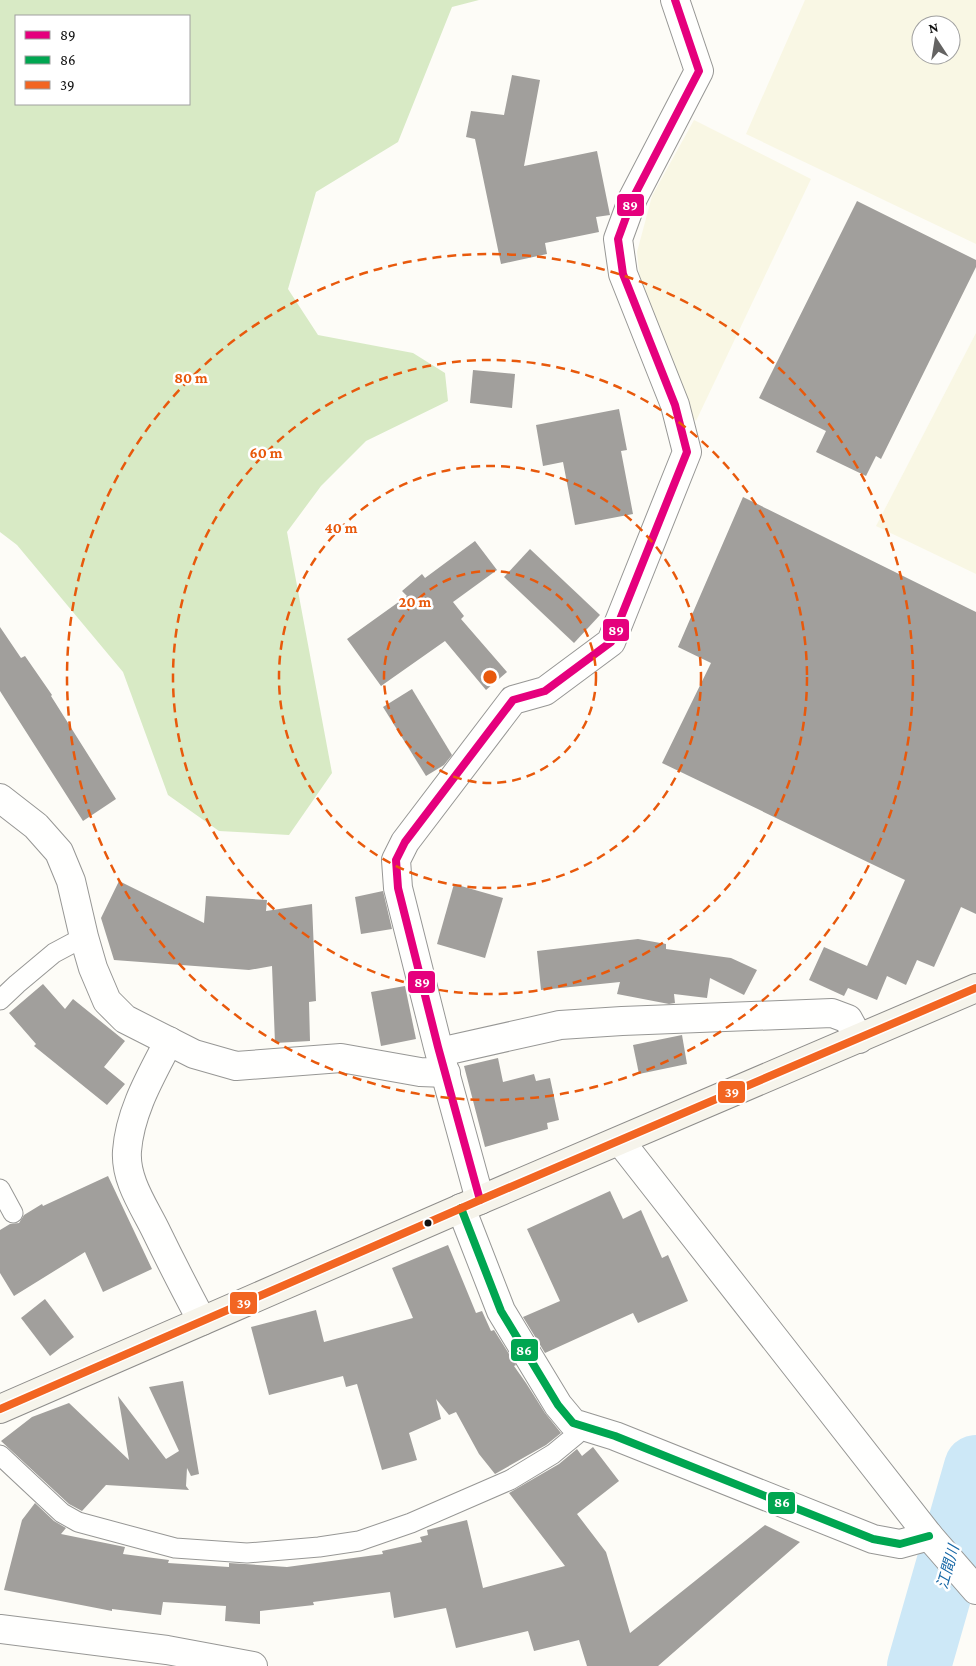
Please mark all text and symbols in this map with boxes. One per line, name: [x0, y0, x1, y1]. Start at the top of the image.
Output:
legend: [15, 15, 190, 105]
north arrow: [911, 15, 961, 65]
text: N: [927, 18, 940, 36]
text: 89: [60, 27, 76, 43]
text: 86: [60, 52, 76, 68]
text: 39: [60, 77, 75, 93]
line badge: 89: [616, 193, 645, 217]
text: 89: [622, 197, 638, 213]
text: 80 m: [174, 370, 208, 386]
text: 60 m: [250, 445, 283, 461]
text: 40 m: [325, 520, 358, 536]
text: 20 m: [399, 594, 431, 610]
line badge: 89: [602, 618, 630, 642]
text: 89: [608, 622, 624, 638]
centre of rings: [481, 668, 499, 686]
line badge: 89: [407, 970, 436, 994]
text: 89: [414, 974, 430, 990]
line badge: 39: [717, 1080, 746, 1104]
text: 39: [725, 1084, 739, 1100]
unlabelled marker: [423, 1218, 433, 1228]
line badge: 39: [229, 1291, 258, 1315]
text: 39: [237, 1295, 251, 1311]
line badge: 86: [510, 1338, 539, 1362]
text: 86: [516, 1342, 532, 1358]
line badge: 86: [767, 1491, 796, 1515]
text: 86: [774, 1494, 790, 1510]
water label: 江間川: [934, 1541, 962, 1591]

